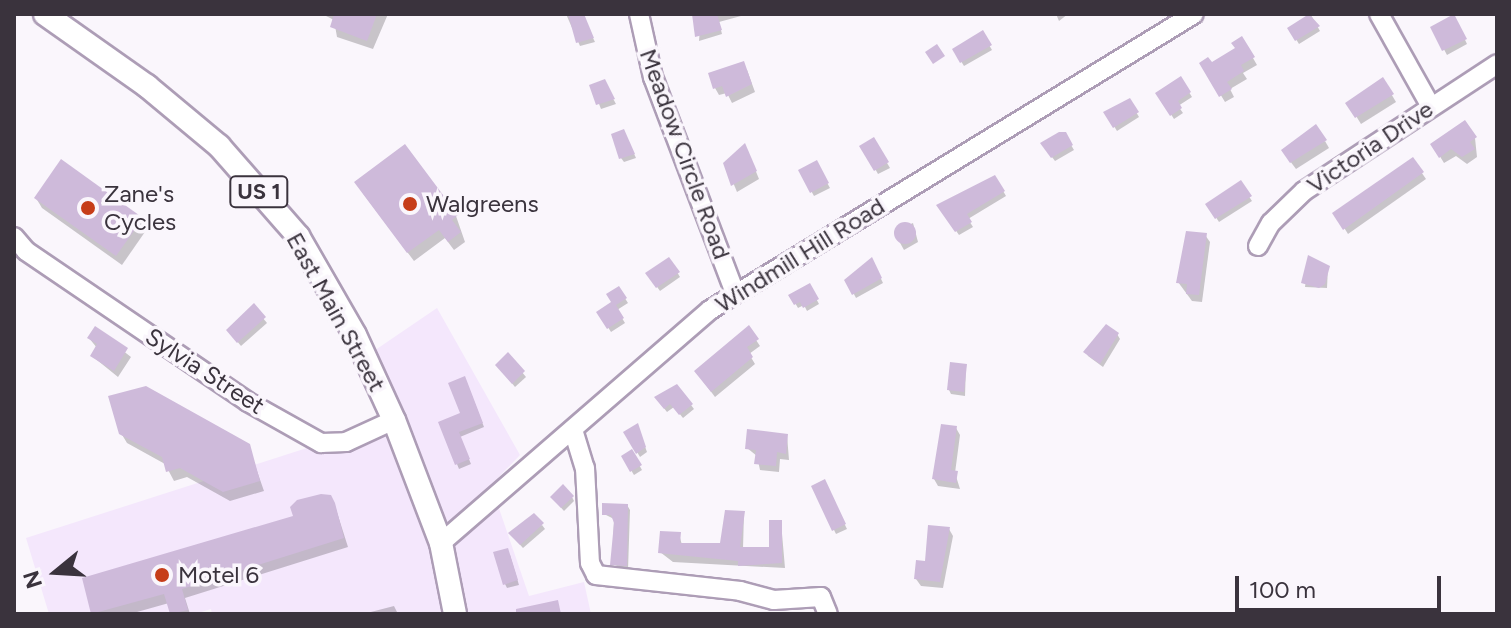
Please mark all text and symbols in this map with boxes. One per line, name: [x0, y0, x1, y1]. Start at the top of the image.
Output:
street label: Meadow Circle Road: [634, 45, 736, 263]
street label: Victoria Drive: [1302, 94, 1438, 200]
road number: US 1: [229, 174, 289, 210]
place label: Zane's Cycles: [104, 180, 176, 236]
place label: Walgreens: [426, 190, 539, 218]
street label: Windmill Hill Road: [710, 191, 890, 319]
marker: Walgreens: [401, 195, 419, 213]
marker: Zane's Cycles: [79, 199, 97, 217]
street label: East Main Street: [280, 227, 392, 397]
street label: Sylvia Street: [140, 322, 270, 420]
north arrow: [16, 532, 96, 612]
scale bar: [1239, 560, 1445, 610]
place label: Motel 6: [178, 561, 259, 589]
marker: Motel 6: [153, 566, 171, 584]
text: N: [17, 567, 48, 592]
text: 100 m: [1249, 575, 1316, 604]

